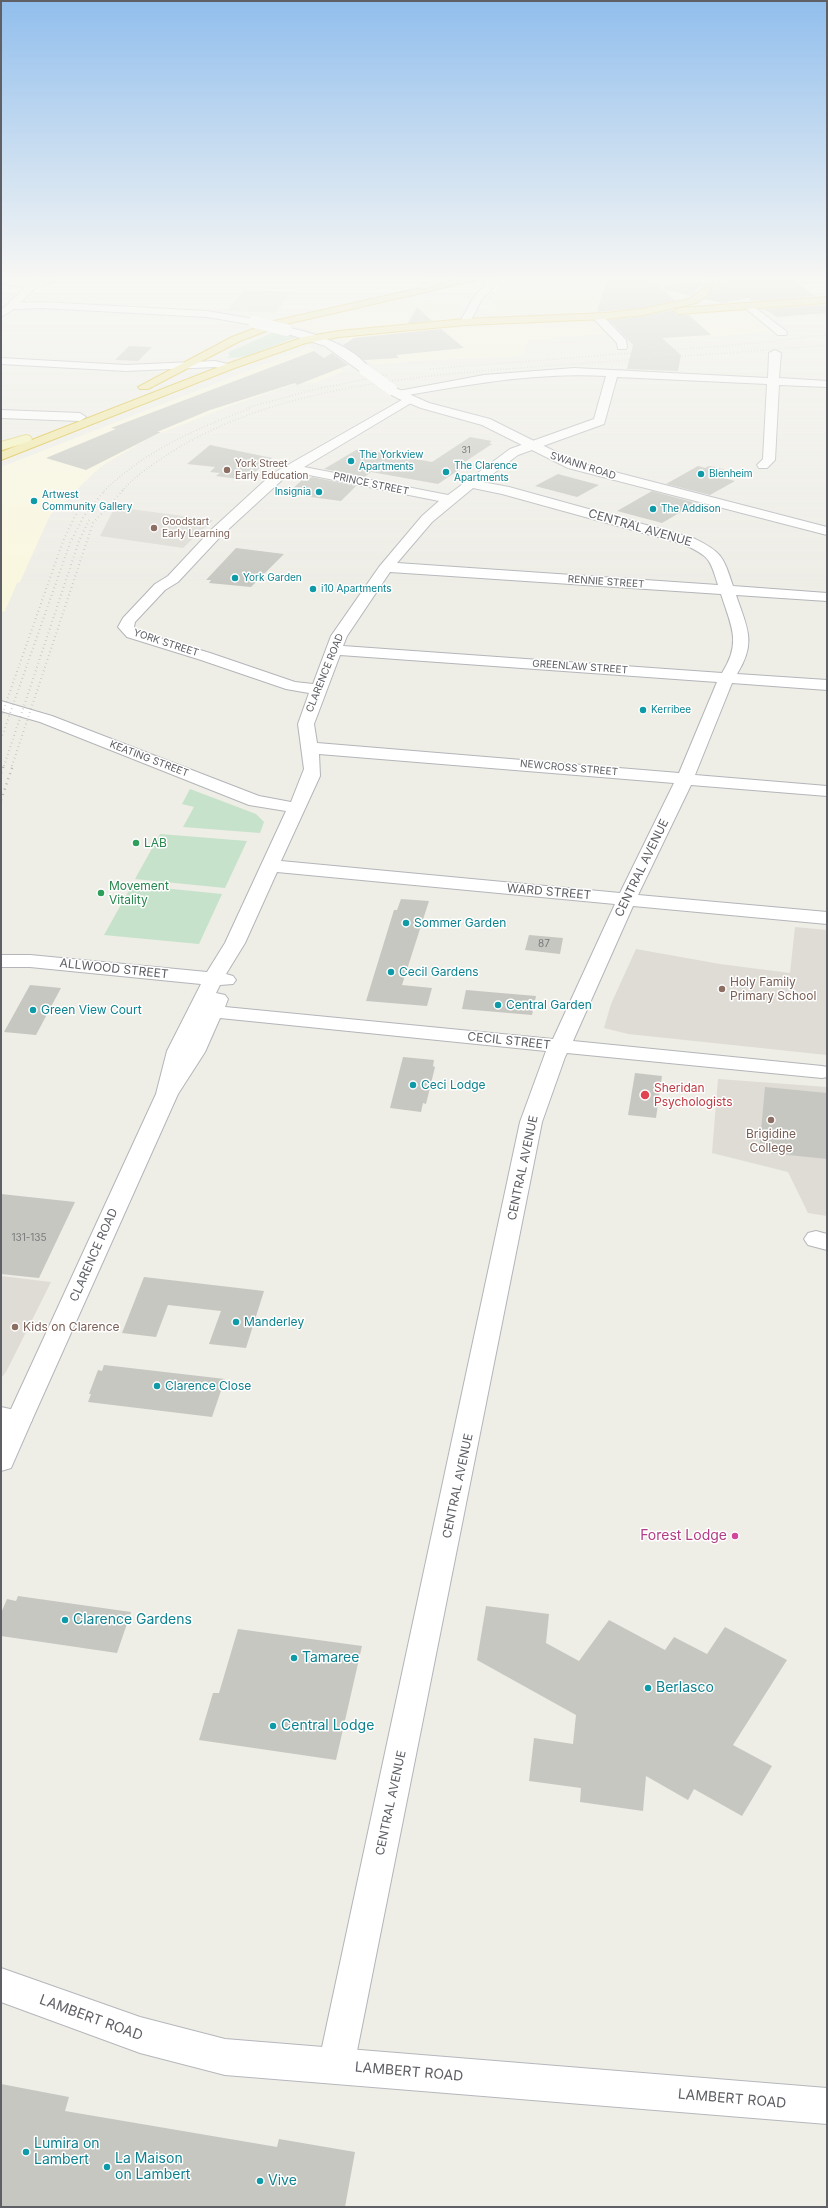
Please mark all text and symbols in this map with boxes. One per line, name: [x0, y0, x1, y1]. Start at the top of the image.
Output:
house number: 31: [461, 445, 471, 455]
place label: The Yorkview Apartments: [359, 449, 423, 472]
street label: SWANN ROAD: [549, 450, 617, 482]
marker: The Yorkview Apartments: [346, 456, 356, 466]
place label: York Street Early Education: [235, 458, 309, 482]
place label: The Clarence Apartments: [454, 460, 517, 484]
marker: York Street Early Education: [222, 465, 232, 475]
marker: The Clarence Apartments: [441, 467, 451, 477]
place label: Blenheim: [709, 468, 753, 480]
marker: Blenheim: [696, 469, 706, 479]
street label: PRINCE STREET: [332, 470, 410, 498]
place label: Insignia: [275, 486, 311, 498]
marker: Insignia: [314, 487, 324, 497]
place label: Artwest Community Gallery: [42, 489, 132, 512]
marker: Artwest Community Gallery: [29, 496, 39, 506]
place label: The Addison: [661, 503, 721, 515]
marker: The Addison: [648, 504, 658, 514]
street label: CENTRAL AVENUE: [587, 506, 693, 550]
place label: Goodstart Early Learning: [162, 516, 230, 540]
marker: Goodstart Early Learning: [149, 523, 159, 533]
place label: York Garden: [243, 572, 302, 584]
marker: York Garden: [230, 573, 240, 583]
street label: RENNIE STREET: [567, 573, 645, 591]
place label: i10 Apartments: [321, 583, 391, 595]
marker: i10 Apartments: [308, 584, 318, 594]
street label: YORK STREET: [132, 627, 200, 659]
street label: CLARENCE ROAD: [304, 632, 346, 714]
street label: GREENLAW STREET: [532, 658, 628, 676]
place label: Kerribee: [651, 704, 691, 716]
marker: Kerribee: [638, 705, 648, 715]
street label: KEATING STREET: [108, 738, 190, 780]
street label: NEWCROSS STREET: [520, 758, 618, 778]
street label: CENTRAL AVENUE: [612, 817, 672, 919]
place label: LAB: [144, 836, 167, 850]
marker: LAB: [131, 838, 141, 848]
place label: Movement Vitality: [109, 879, 169, 907]
street label: WARD STREET: [506, 881, 592, 903]
marker: Movement Vitality: [96, 888, 106, 898]
place label: Sommer Garden: [414, 916, 506, 930]
marker: Sommer Garden: [401, 918, 411, 928]
house number: 87: [538, 938, 550, 950]
street label: ALLWOOD STREET: [59, 956, 169, 982]
place label: Cecil Gardens: [399, 965, 479, 979]
marker: Cecil Gardens: [386, 967, 396, 977]
place label: Holy Family Primary School: [730, 975, 816, 1003]
marker: Holy Family Primary School: [717, 984, 727, 994]
place label: Central Garden: [506, 998, 592, 1012]
marker: Central Garden: [493, 1000, 503, 1010]
place label: Green View Court: [41, 1003, 142, 1017]
marker: Green View Court: [28, 1005, 38, 1015]
street label: CECIL STREET: [467, 1029, 551, 1053]
place label: Ceci Lodge: [421, 1078, 486, 1092]
marker: Ceci Lodge: [408, 1080, 418, 1090]
place label: Sheridan Psychologists: [654, 1081, 732, 1109]
marker: Sheridan Psychologists: [639, 1089, 651, 1101]
street label: CENTRAL AVENUE: [505, 1114, 541, 1222]
marker: Brigidine College: [766, 1115, 776, 1125]
place label: Brigidine College: [746, 1127, 796, 1155]
street label: CLARENCE ROAD: [67, 1206, 121, 1304]
house number: 131-135: [11, 1232, 47, 1244]
place label: Manderley: [244, 1315, 304, 1329]
marker: Manderley: [231, 1317, 241, 1327]
place label: Kids on Clarence: [23, 1320, 120, 1334]
marker: Kids on Clarence: [10, 1322, 20, 1332]
place label: Clarence Close: [165, 1379, 251, 1393]
marker: Clarence Close: [152, 1381, 162, 1391]
street label: CENTRAL AVENUE: [440, 1432, 476, 1540]
place label: Forest Lodge: [640, 1528, 727, 1544]
marker: Forest Lodge: [730, 1531, 740, 1541]
place label: Clarence Gardens: [73, 1612, 192, 1628]
marker: Clarence Gardens: [60, 1615, 70, 1625]
place label: Tamaree: [302, 1650, 359, 1666]
marker: Tamaree: [289, 1653, 299, 1663]
place label: Berlasco: [656, 1680, 714, 1696]
marker: Berlasco: [643, 1683, 653, 1693]
place label: Central Lodge: [281, 1718, 374, 1734]
marker: Central Lodge: [268, 1721, 278, 1731]
street label: CENTRAL AVENUE: [373, 1749, 409, 1857]
street label: LAMBERT ROAD: [37, 1992, 145, 2044]
street label: LAMBERT ROAD: [354, 2059, 464, 2085]
street label: LAMBERT ROAD: [677, 2086, 787, 2112]
place label: Lumira on Lambert: [34, 2136, 100, 2168]
marker: Lumira on Lambert: [21, 2147, 31, 2157]
place label: La Maison on Lambert: [115, 2151, 190, 2184]
marker: La Maison on Lambert: [102, 2162, 112, 2172]
place label: Vive: [268, 2173, 297, 2189]
marker: Vive: [255, 2176, 265, 2186]

